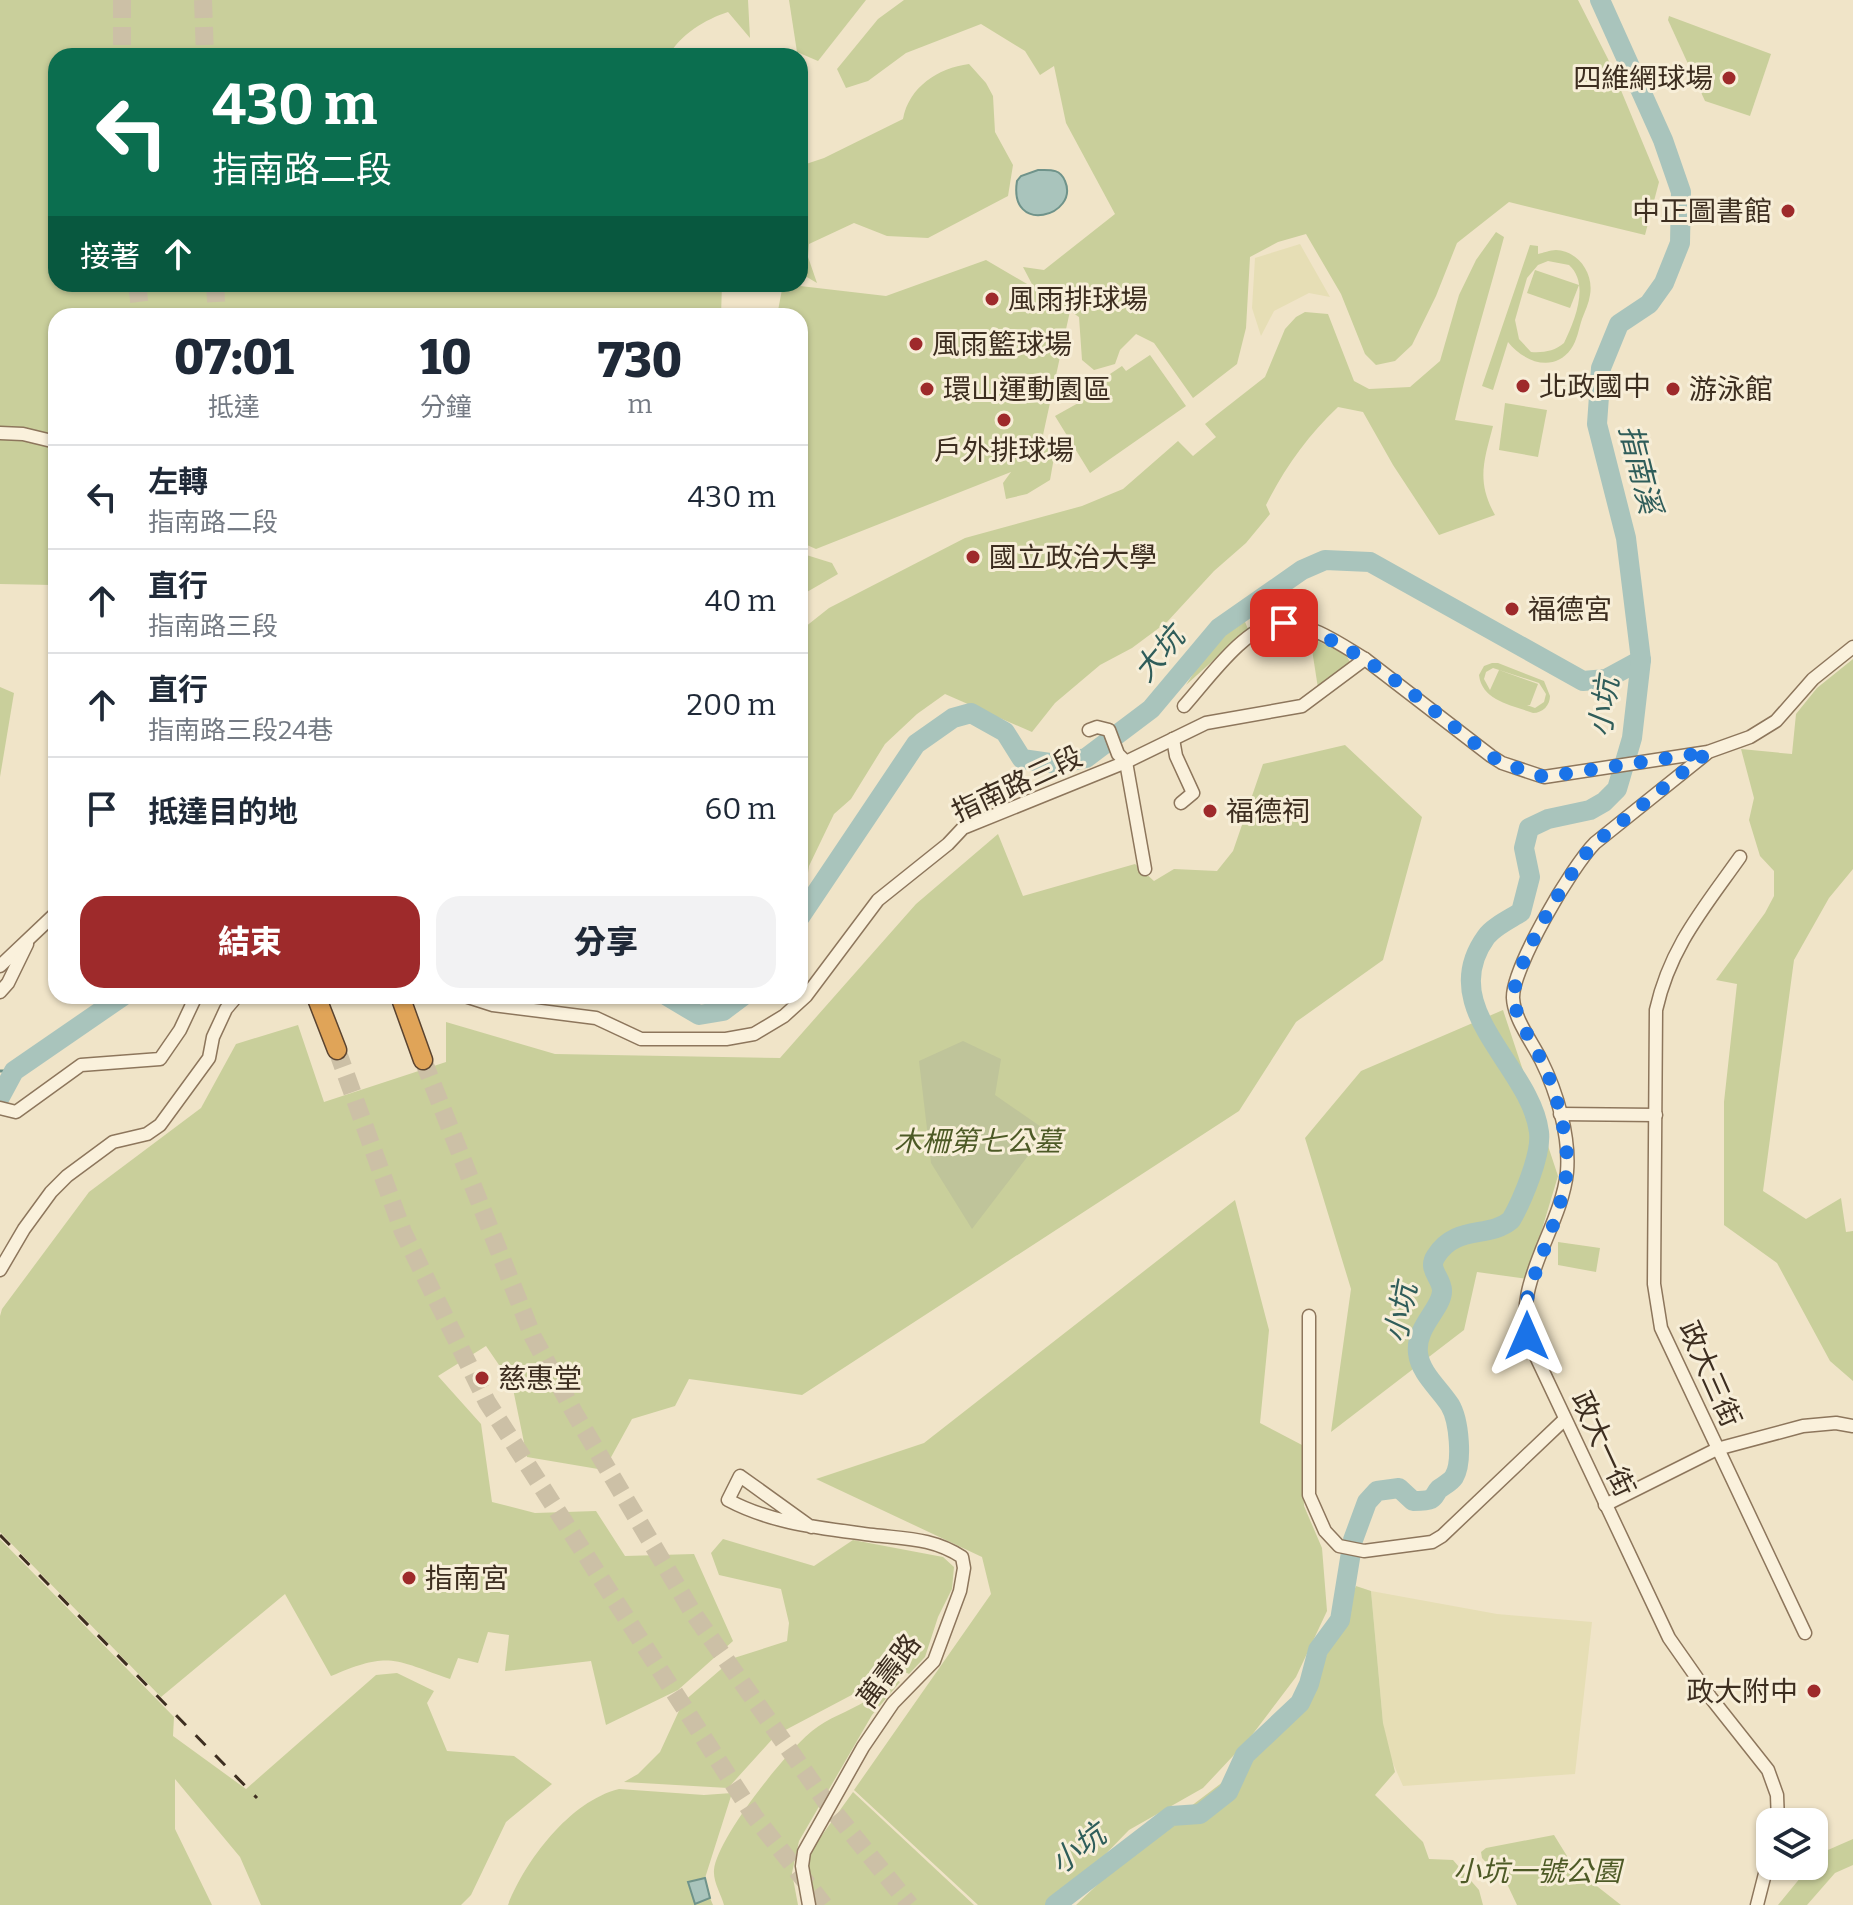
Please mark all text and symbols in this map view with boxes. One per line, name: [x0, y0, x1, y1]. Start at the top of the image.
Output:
place label: 四維網球場: [1573, 62, 1713, 95]
marker: 四維網球場: [1720, 69, 1738, 87]
text: 430 m: [212, 72, 377, 139]
icon: left: [80, 80, 184, 184]
text: 指南路二段: [212, 148, 392, 192]
place label: 中正圖書館: [1632, 195, 1772, 228]
marker: 中正圖書館: [1779, 202, 1797, 220]
icon: ahead: [156, 232, 200, 276]
text: 接著: [80, 239, 140, 275]
place label: 風雨排球場: [1008, 283, 1148, 316]
marker: 風雨排球場: [983, 290, 1001, 308]
place label: 風雨籃球場: [932, 328, 1072, 361]
text: 07:01: [174, 329, 294, 387]
text: 10: [420, 329, 472, 387]
text: 730: [598, 332, 682, 390]
marker: 風雨籃球場: [907, 335, 925, 353]
place label: 北政國中: [1539, 370, 1651, 403]
place label: 環山運動園區: [943, 373, 1111, 406]
place label: 游泳館: [1689, 373, 1773, 406]
marker: 北政國中: [1514, 377, 1532, 395]
marker: 環山運動園區: [918, 380, 936, 398]
marker: 游泳館: [1664, 380, 1682, 398]
text: m: [628, 389, 652, 420]
text: 抵達: [208, 392, 260, 423]
text: 分鐘: [420, 392, 472, 423]
marker: 戶外排球場: [995, 411, 1013, 429]
water label: 指南溪: [1612, 421, 1669, 521]
place label: 戶外排球場: [934, 434, 1074, 467]
text: 左轉: [148, 464, 208, 500]
icon: left: [80, 475, 124, 519]
text: 430 m: [688, 479, 776, 515]
text: 指南路二段: [148, 507, 278, 538]
place label: 國立政治大學: [989, 541, 1157, 574]
marker: 國立政治大學: [964, 548, 982, 566]
text: 直行: [148, 568, 208, 604]
icon: ahead: [80, 579, 124, 623]
text: 40 m: [705, 583, 776, 619]
pin: [1250, 589, 1318, 657]
place label: 福德宮: [1528, 593, 1612, 626]
marker: 福德宮: [1503, 600, 1521, 618]
icon: arrive: [1262, 601, 1306, 645]
text: 指南路三段: [148, 611, 278, 642]
water label: 大坑: [1126, 616, 1195, 689]
water label: 小坑: [1582, 671, 1627, 739]
text: 直行: [148, 672, 208, 708]
icon: ahead: [80, 683, 124, 727]
text: 200 m: [687, 687, 776, 723]
text: 指南路三段24巷: [148, 715, 333, 746]
street label: 指南路三段: [947, 739, 1087, 829]
icon: arrive: [80, 787, 124, 831]
text: 60 m: [705, 791, 776, 827]
text: 抵達目的地: [148, 794, 298, 830]
place label: 福德祠: [1226, 795, 1310, 828]
marker: 福德祠: [1201, 802, 1219, 820]
button: 結束: [80, 896, 420, 988]
button: 分享: [436, 896, 776, 988]
park label: 木柵第七公墓: [894, 1125, 1066, 1158]
water label: 小坑: [1378, 1276, 1425, 1346]
position arrow: [1485, 1294, 1569, 1378]
street label: 政大三街: [1672, 1316, 1748, 1432]
place label: 慈惠堂: [498, 1362, 582, 1395]
marker: 慈惠堂: [473, 1369, 491, 1387]
street label: 政大一街: [1564, 1386, 1642, 1502]
place label: 指南宮: [425, 1562, 509, 1595]
marker: 指南宮: [400, 1569, 418, 1587]
street label: 萬壽路: [851, 1628, 927, 1714]
place label: 政大附中: [1686, 1675, 1798, 1708]
marker: 政大附中: [1805, 1682, 1823, 1700]
map controls: [1756, 1808, 1828, 1880]
button: layers: [1756, 1808, 1828, 1880]
water label: 小坑: [1043, 1814, 1116, 1881]
park label: 小坑一號公園: [1453, 1855, 1625, 1888]

